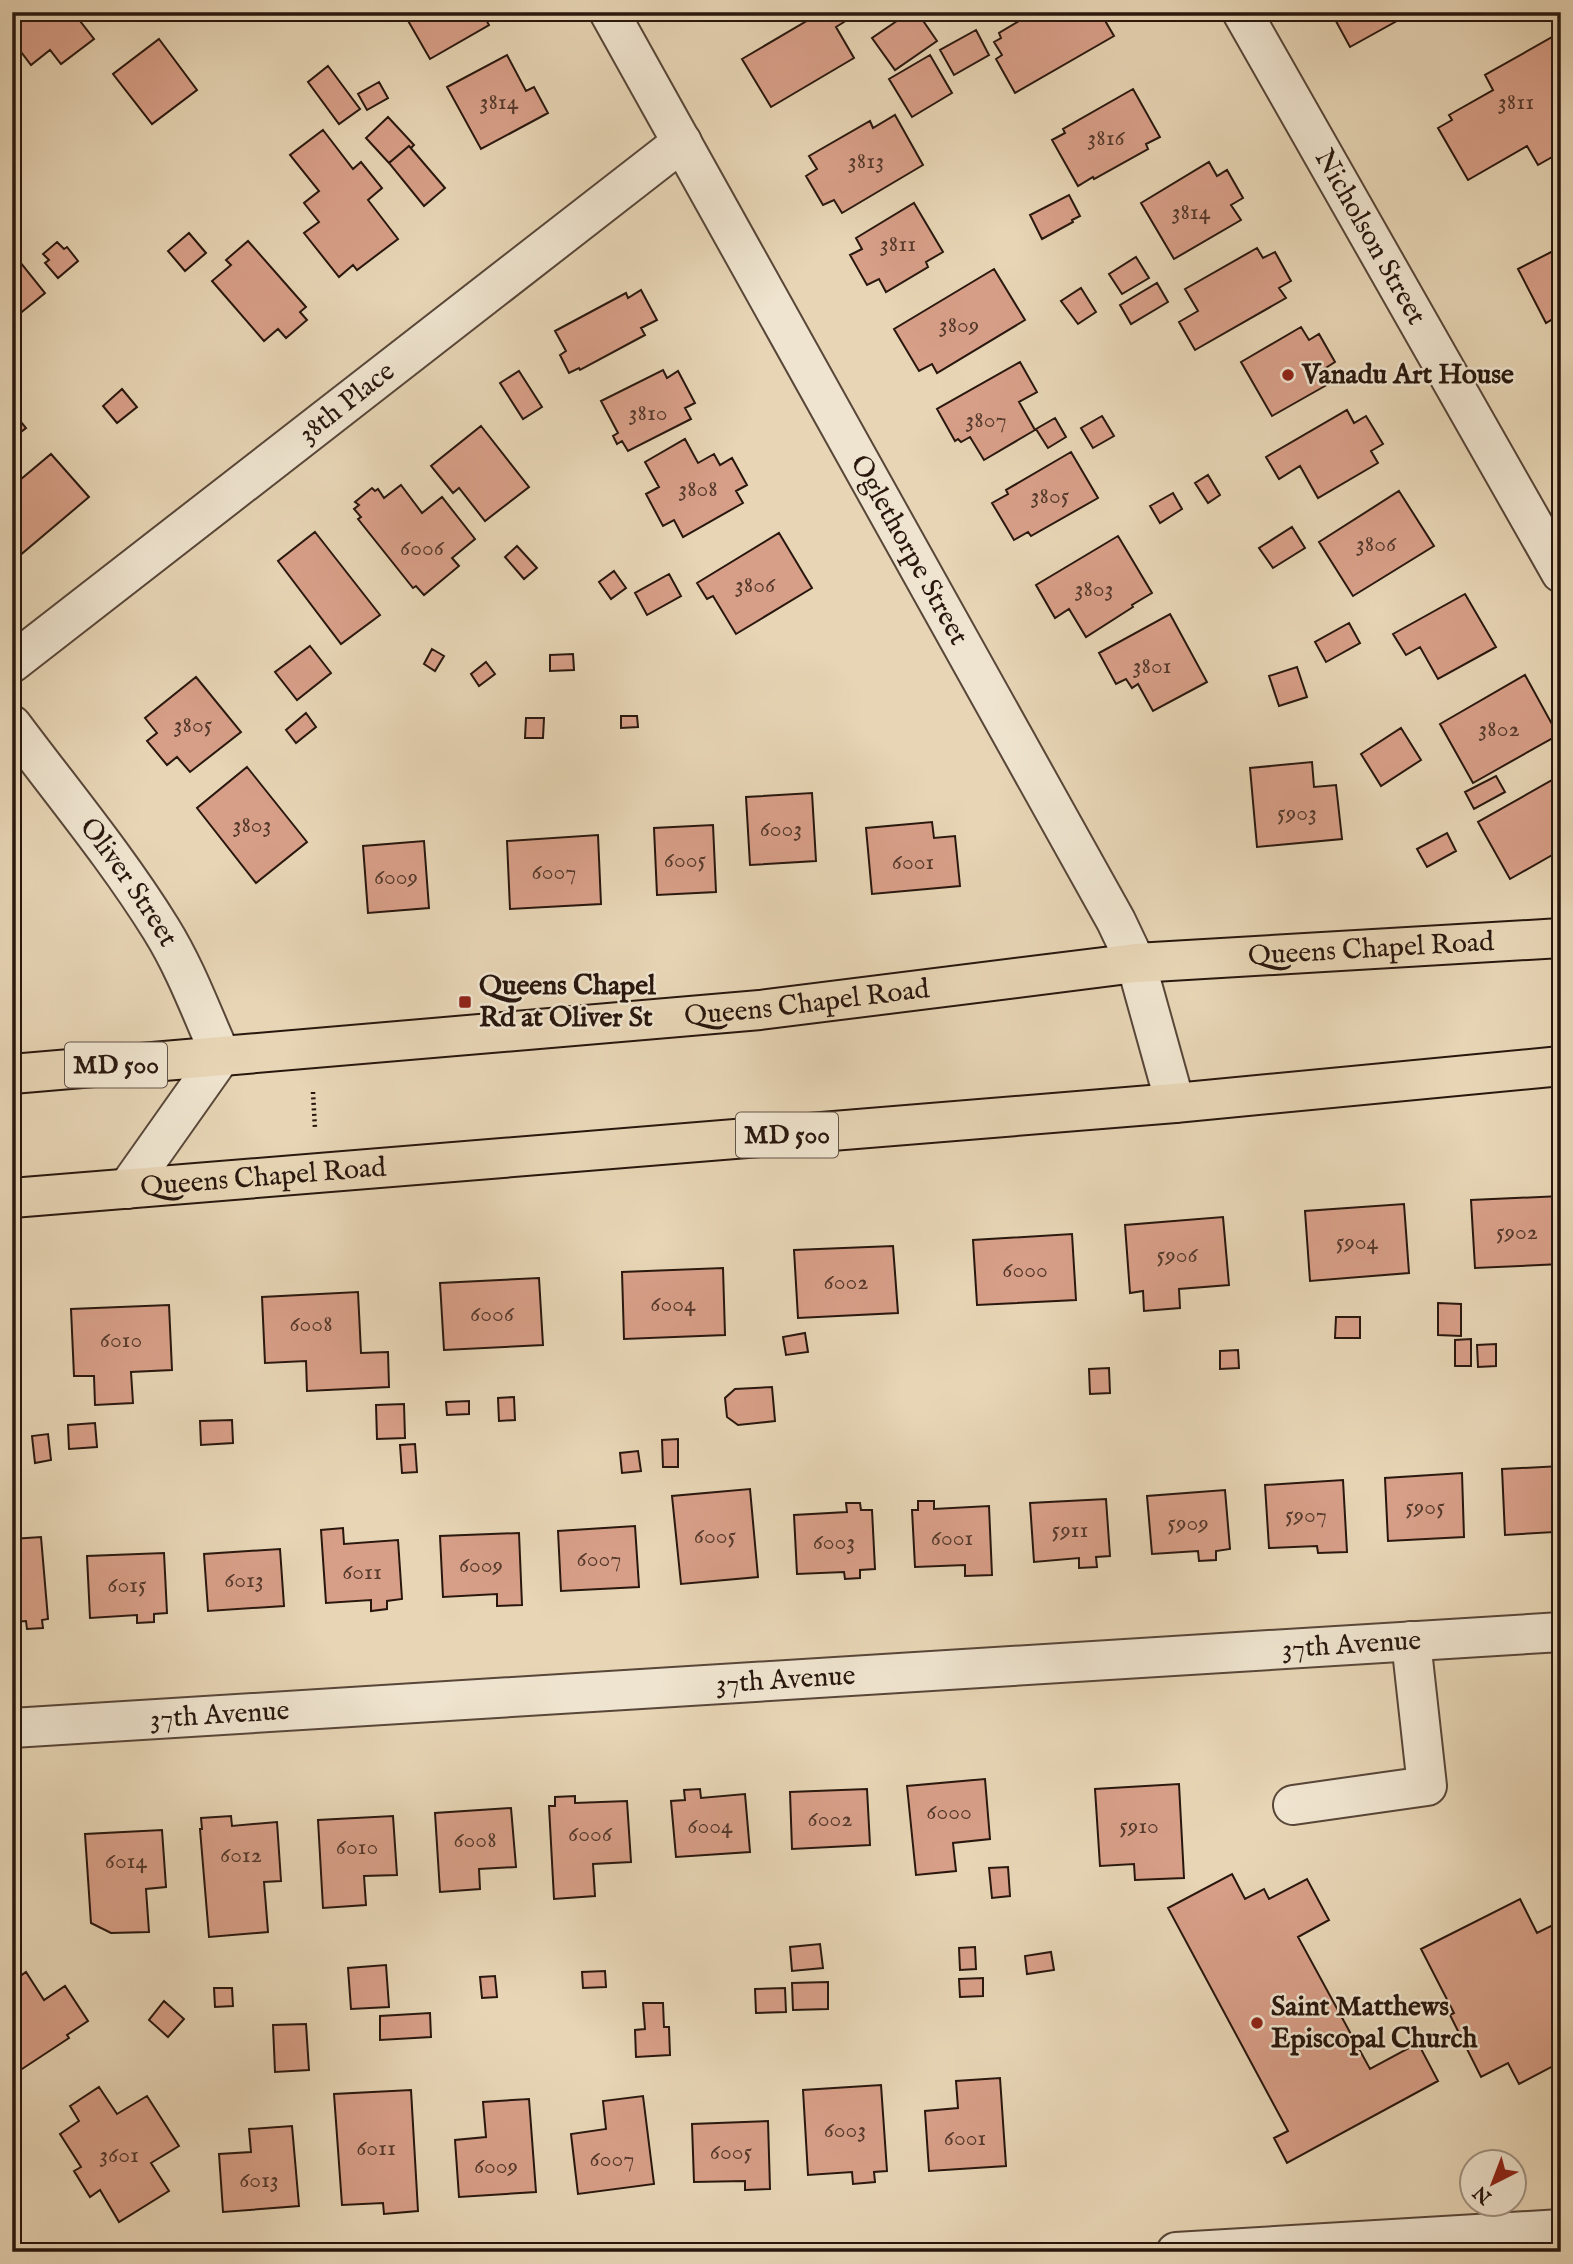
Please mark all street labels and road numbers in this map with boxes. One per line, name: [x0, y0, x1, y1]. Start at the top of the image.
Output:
street label: Nicholson Street: [1306, 143, 1434, 331]
street label: 38th Place: [291, 354, 402, 451]
street label: Oglethorpe Street: [842, 449, 976, 652]
street label: Oliver Street: [72, 811, 186, 953]
street label: Queens Chapel Road: [1247, 924, 1495, 974]
street label: Queens Chapel Road: [683, 971, 931, 1034]
road number: MD 500: [65, 1042, 167, 1088]
road number: MD 500: [736, 1112, 838, 1158]
street label: Queens Chapel Road: [139, 1150, 387, 1205]
street label: 37th Avenue: [1281, 1623, 1422, 1667]
street label: 37th Avenue: [715, 1658, 857, 1702]
street label: 37th Avenue: [149, 1693, 291, 1737]

